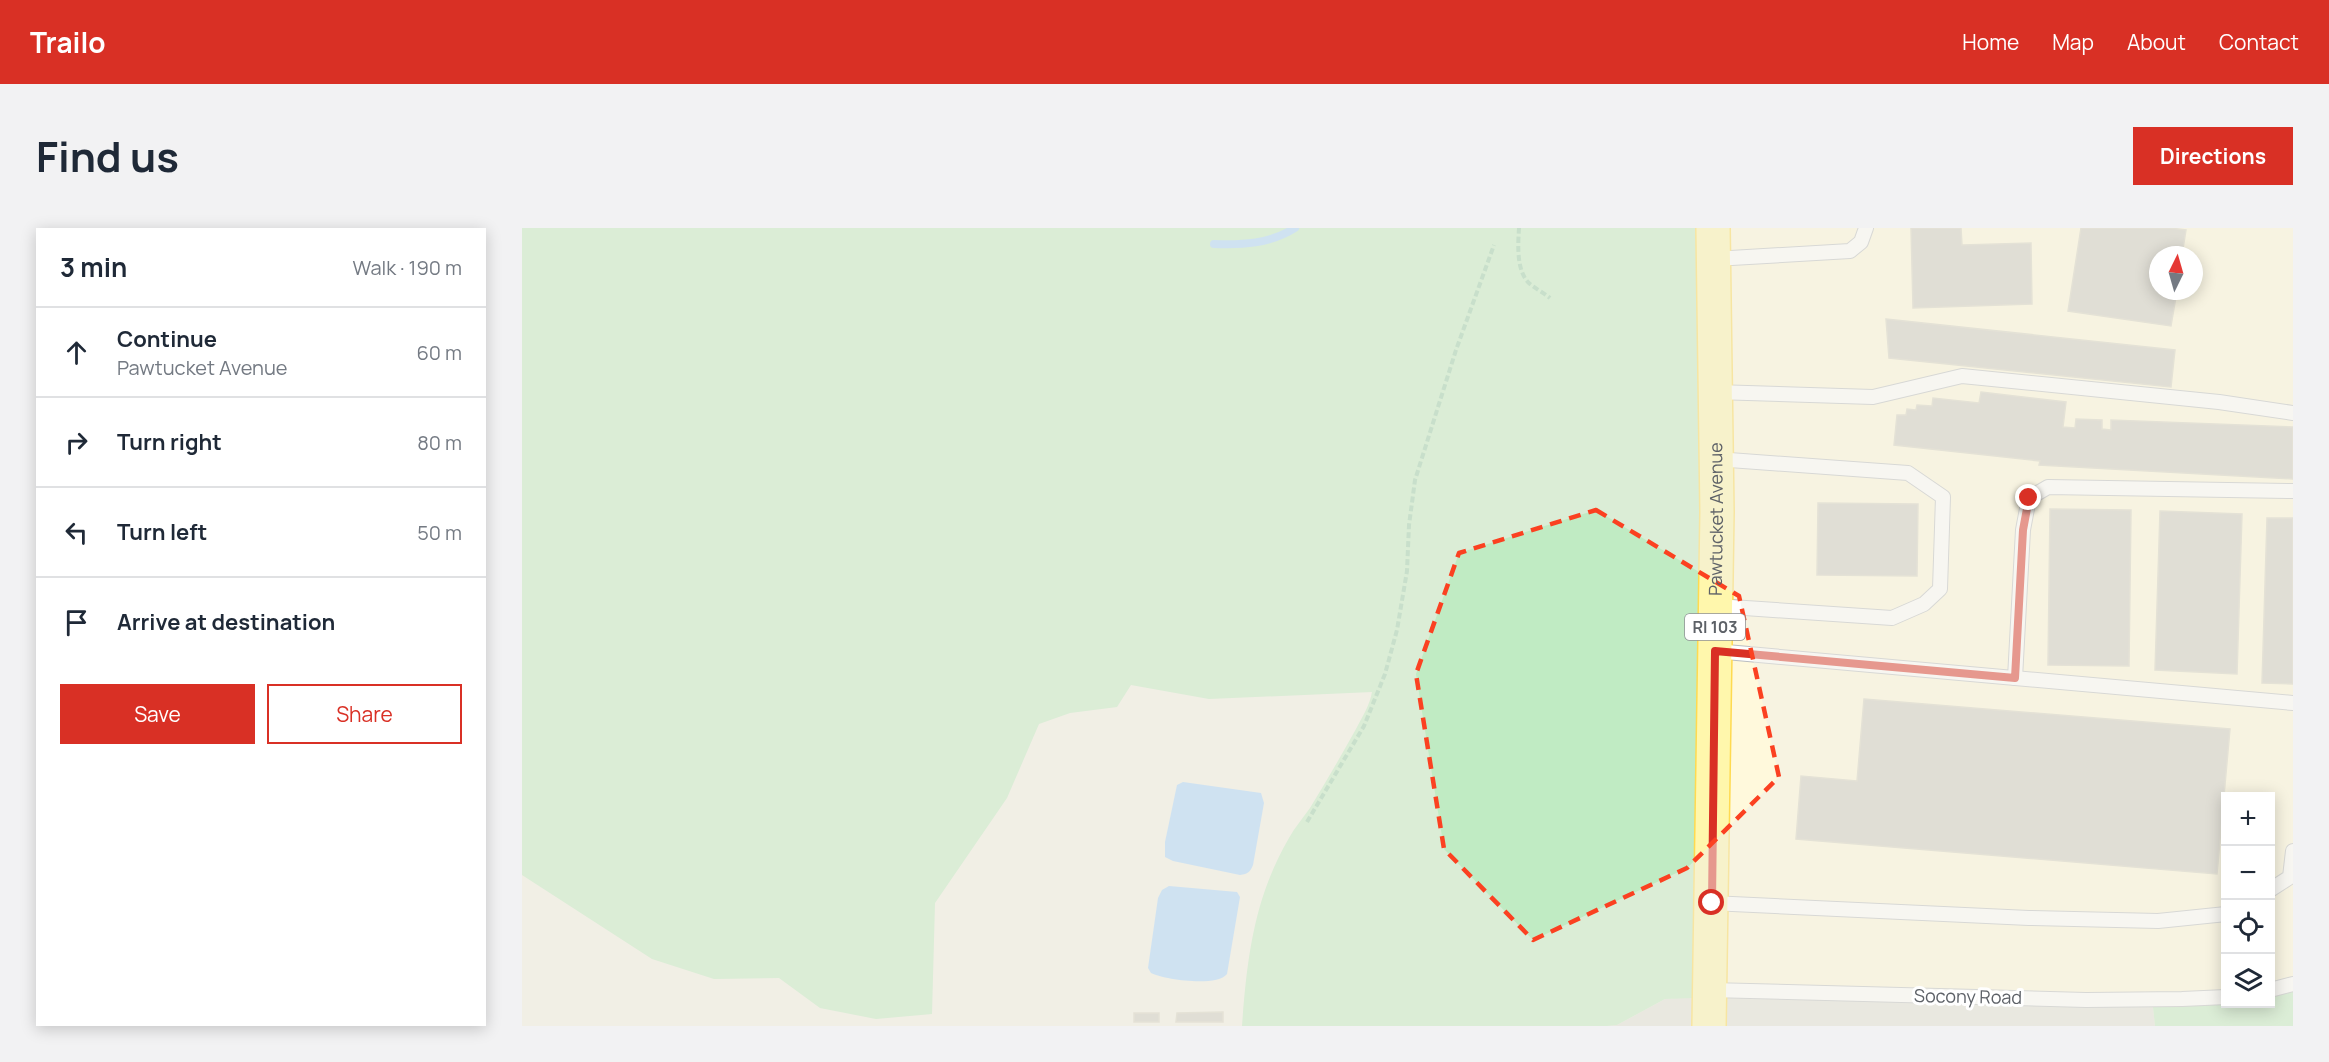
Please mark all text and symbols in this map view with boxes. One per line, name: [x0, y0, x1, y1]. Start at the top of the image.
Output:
text: Trailo: [30, 23, 106, 61]
text: Home: [1962, 28, 2019, 56]
text: Map: [2052, 28, 2094, 56]
text: About: [2127, 28, 2186, 56]
text: Contact: [2219, 28, 2299, 56]
text: Find us: [36, 127, 179, 185]
button: Directions: [2133, 127, 2293, 185]
north arrow: [2149, 246, 2203, 300]
text: 3 min: [60, 249, 127, 285]
text: Walk · 190 m: [353, 254, 462, 281]
text: Continue: [117, 324, 217, 354]
icon: ahead: [60, 336, 93, 369]
text: 60 m: [416, 339, 462, 366]
text: Pawtucket Avenue: [117, 354, 288, 381]
icon: right: [60, 426, 93, 459]
text: Turn right: [117, 427, 222, 457]
text: 80 m: [417, 429, 462, 456]
street label: Pawtucket Avenue: [1703, 442, 1728, 596]
route end: [2015, 484, 2041, 510]
icon: left: [60, 516, 93, 549]
text: Turn left: [117, 517, 207, 547]
text: 50 m: [417, 519, 462, 546]
icon: arrive: [60, 606, 93, 639]
text: Arrive at destination: [117, 607, 335, 637]
road number: RI 103: [1685, 614, 1745, 640]
button: Save: [60, 684, 255, 744]
button: Share: [267, 684, 462, 744]
map controls: [2221, 792, 2275, 1008]
button: +: [2221, 792, 2275, 846]
button: −: [2221, 846, 2275, 900]
route start: [1698, 889, 1724, 915]
button: locate: [2221, 900, 2275, 954]
button: layers: [2221, 954, 2275, 1008]
street label: Socony Road: [1914, 983, 2022, 1009]

